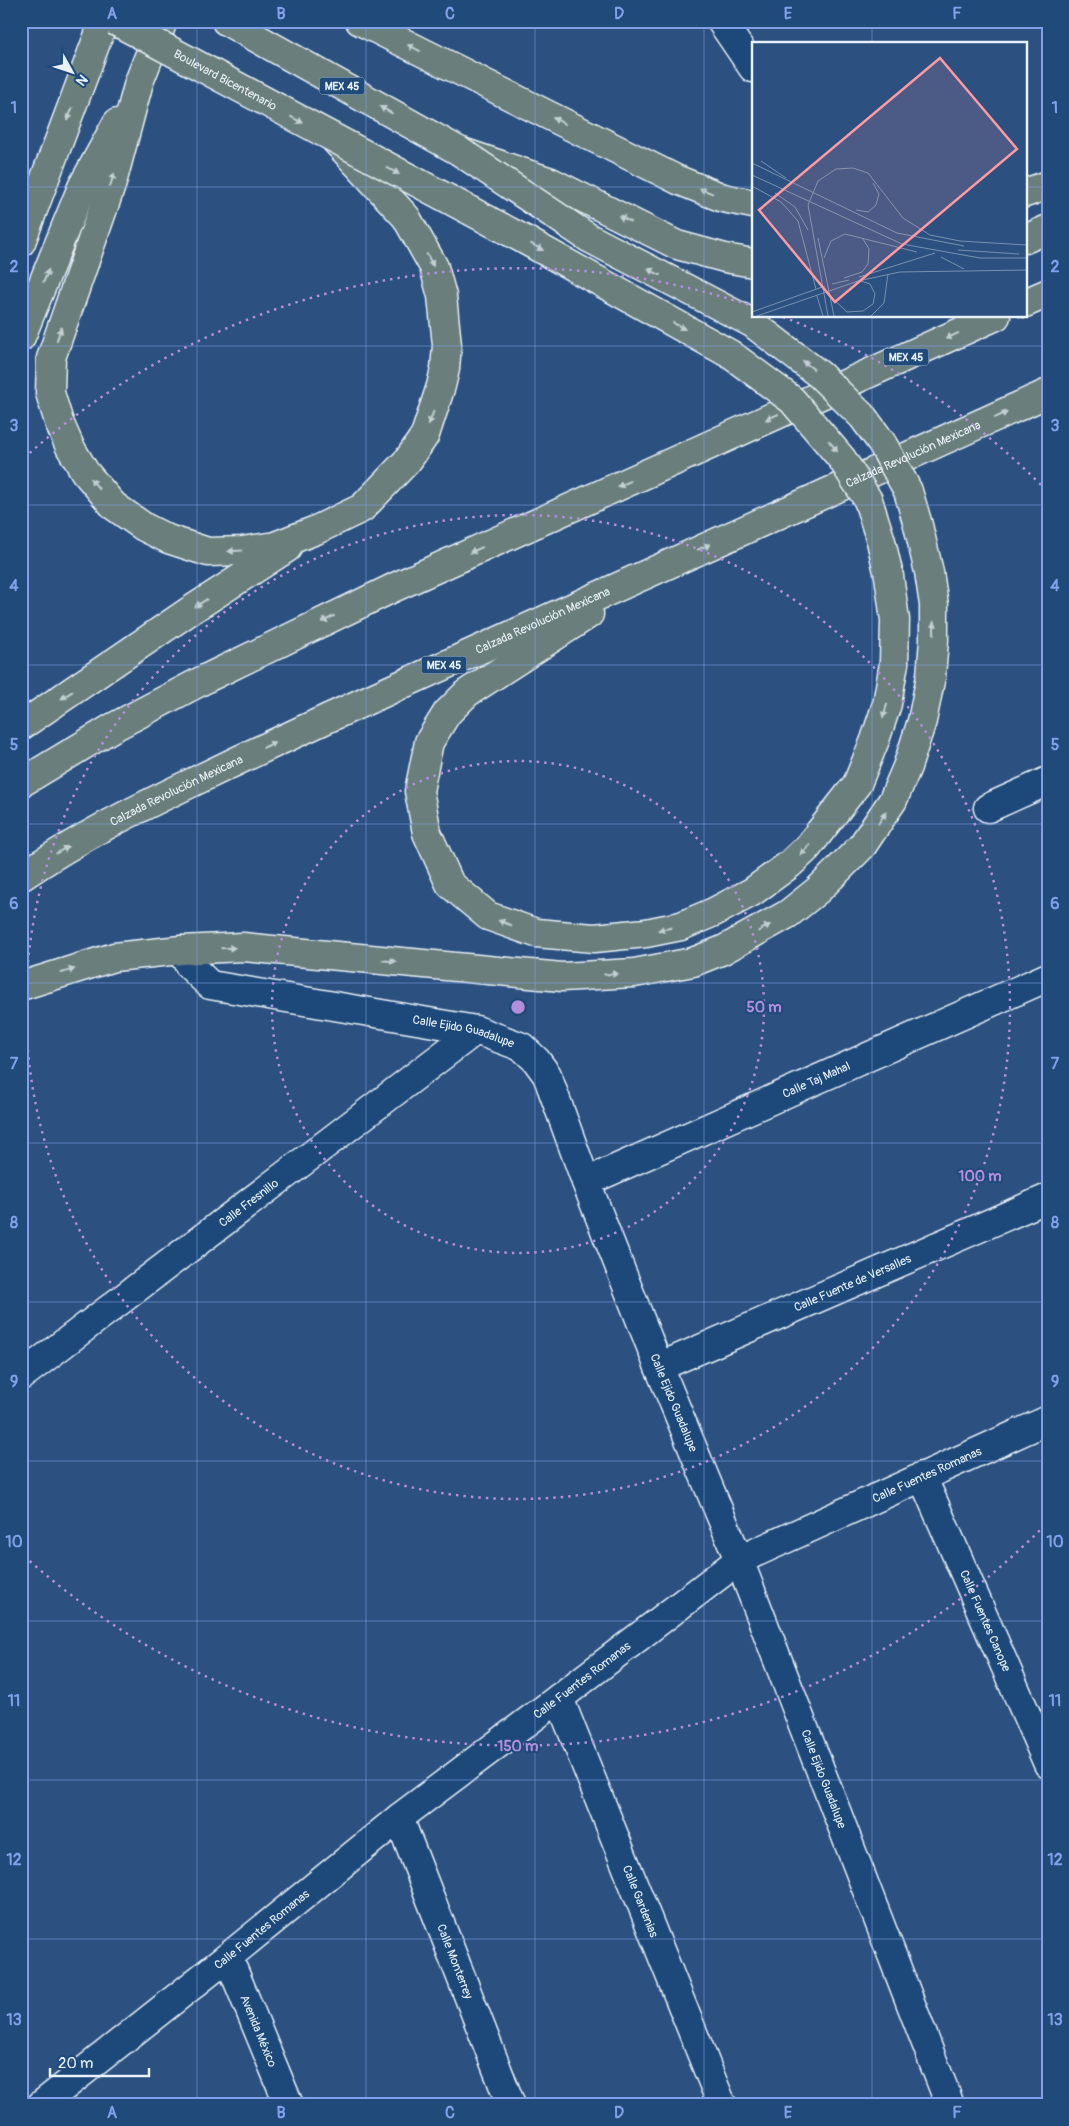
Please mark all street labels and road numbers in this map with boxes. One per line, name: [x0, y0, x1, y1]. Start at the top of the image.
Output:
street label: Boulevard Bicentenario: [171, 47, 280, 114]
road number: MEX 45: [320, 78, 364, 94]
road number: MEX 45: [884, 348, 928, 366]
street label: Calzada Revolución Mexicana: [844, 417, 983, 491]
street label: Calzada Revolución Mexicana: [473, 584, 613, 658]
road number: MEX 45: [422, 656, 466, 674]
street label: Calzada Revolución Mexicana: [108, 752, 246, 830]
street label: Calle Ejido Guadalupe: [411, 1012, 517, 1052]
street label: Calle Taj Mahal: [780, 1059, 853, 1102]
street label: Calle Fresnillo: [216, 1176, 282, 1231]
street label: Calle Fuente de Versalles: [792, 1251, 914, 1315]
street label: Calle Ejido Guadalupe: [647, 1352, 700, 1454]
street label: Calle Fuentes Romanas: [870, 1444, 985, 1507]
street label: Calle Fuentes Canope: [956, 1568, 1014, 1674]
street label: Calle Fuentes Romanas: [531, 1638, 634, 1722]
street label: Calle Ejido Guadalupe: [797, 1728, 849, 1831]
street label: Calle Gardenias: [619, 1863, 661, 1940]
street label: Calle Fuentes Romanas: [211, 1886, 313, 1973]
street label: Calle Monterrey: [433, 1922, 476, 2001]
street label: Avenida México: [236, 1993, 280, 2070]

